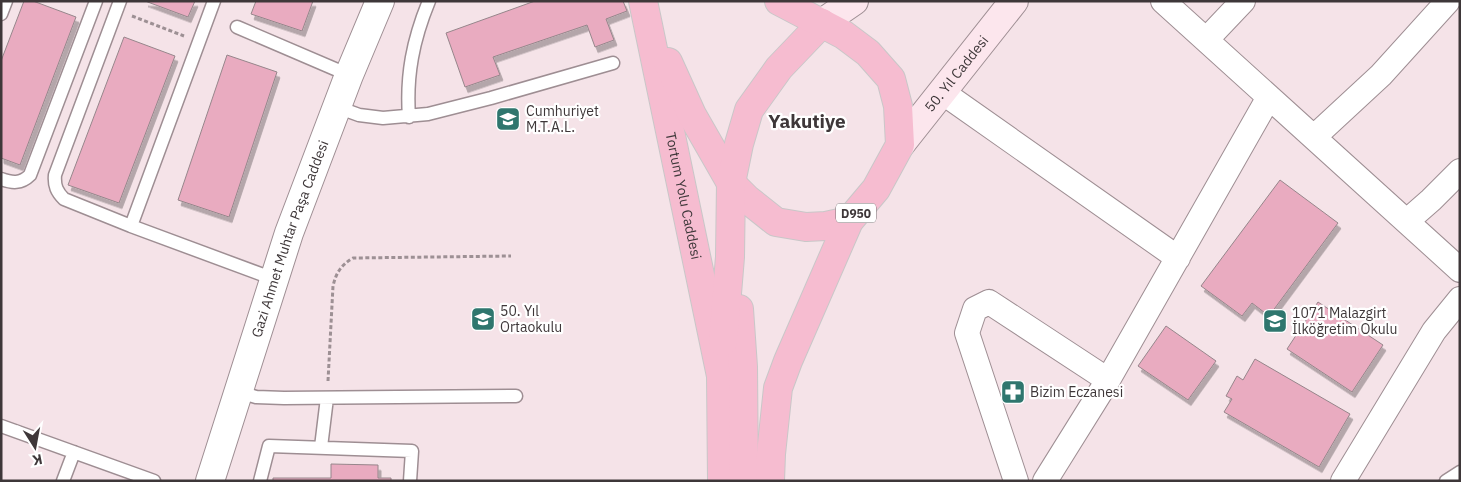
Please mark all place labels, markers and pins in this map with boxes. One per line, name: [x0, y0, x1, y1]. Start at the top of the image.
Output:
place label: Cumhuriyet M.T.A.L.: [526, 102, 599, 136]
school or university icon: Cumhuriyet M.T.A.L.: [495, 106, 521, 132]
place label: 50. Yıl Ortaokulu: [500, 302, 562, 336]
place label: 1071 Malazgirt İlköğretim Okulu: [1292, 304, 1397, 338]
school or university icon: 50. Yıl Ortaokulu: [470, 306, 496, 332]
school or university icon: 1071 Malazgirt İlköğretim Okulu: [1262, 308, 1288, 334]
pharmacy icon: Bizim Eczanesi: [1000, 379, 1026, 405]
place label: Bizim Eczanesi: [1030, 383, 1123, 401]

